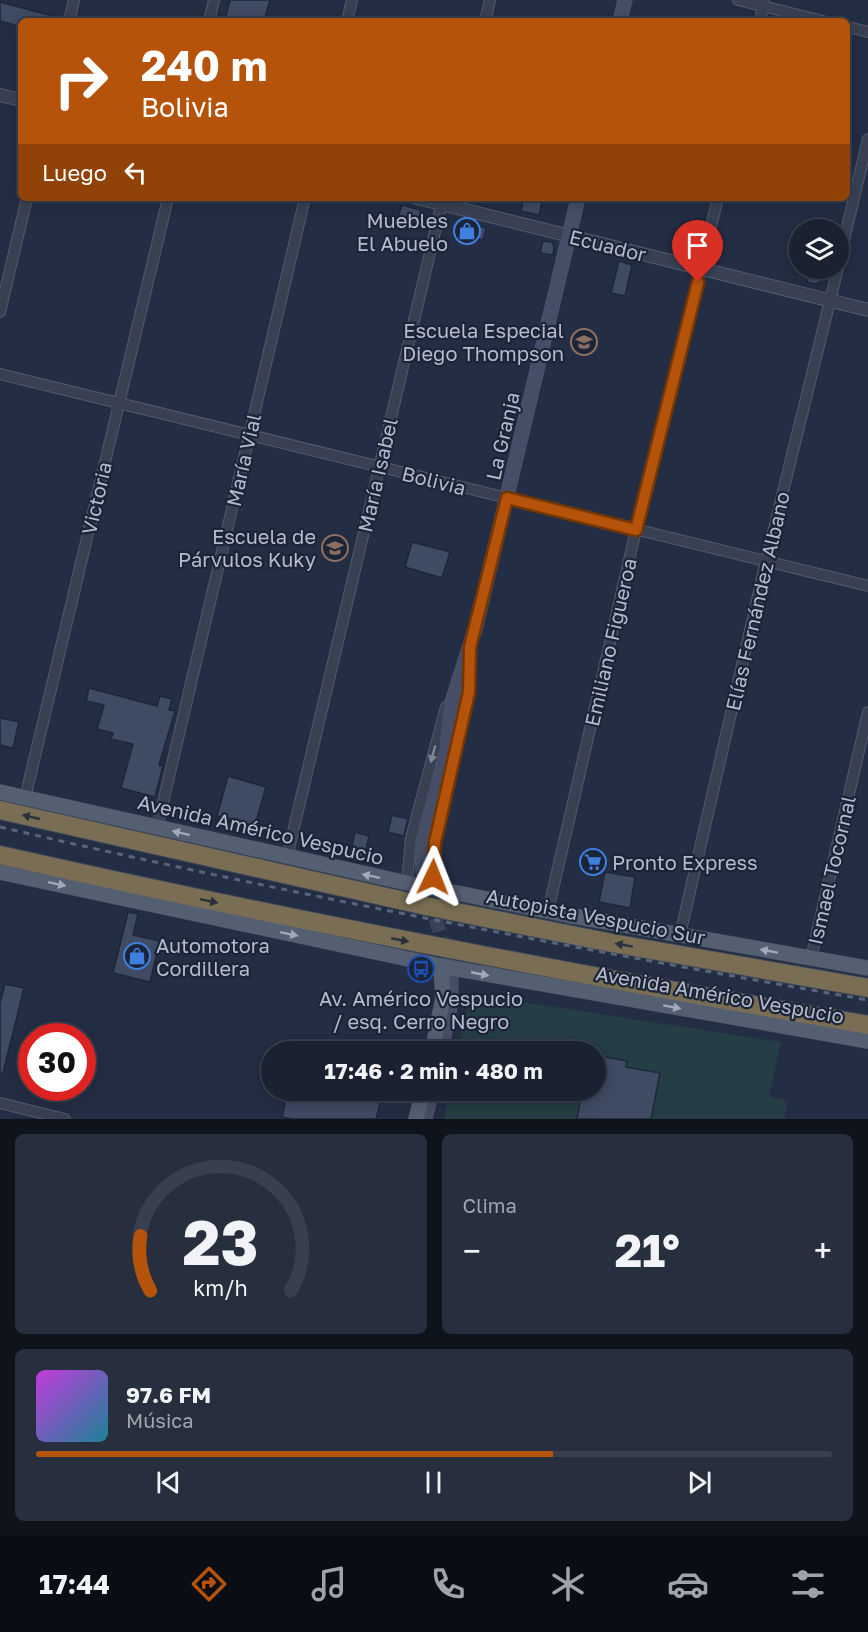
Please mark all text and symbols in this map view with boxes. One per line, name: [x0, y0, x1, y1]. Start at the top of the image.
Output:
text: 240 m: [141, 40, 267, 90]
icon: right: [42, 42, 120, 120]
text: Bolivia: [141, 91, 229, 123]
icon: left: [119, 156, 152, 189]
text: Luego: [42, 159, 107, 186]
place label: Muebles El Abuelo: [357, 208, 448, 255]
shop icon: Muebles El Abuelo: [452, 216, 482, 246]
map controls: [789, 219, 849, 279]
button: layers: [789, 219, 849, 279]
pin: [672, 220, 723, 282]
street label: Ecuador: [567, 224, 649, 266]
icon: arrive: [681, 229, 714, 262]
place label: Escuela Especial Diego Thompson: [402, 318, 564, 365]
school or university icon: Escuela Especial Diego Thompson: [569, 327, 599, 357]
street label: La Granja: [480, 390, 524, 482]
street label: María Vial: [221, 411, 265, 509]
street label: María Isabel: [352, 416, 402, 534]
street label: Victoria: [76, 459, 116, 537]
street label: Bolivia: [400, 460, 468, 500]
street label: Elías Fernández Albano: [720, 489, 794, 713]
place label: Escuela de Párvulos Kuky: [178, 524, 316, 571]
school or university icon: Escuela de Párvulos Kuky: [320, 533, 350, 563]
street label: Emiliano Figueroa: [579, 556, 641, 728]
one-way arrow: [428, 746, 437, 764]
street label: Avenida Américo Vespucio: [136, 789, 386, 869]
street label: Ismael Tocornal: [802, 793, 860, 947]
one-way arrow: [22, 812, 41, 822]
one-way arrow: [171, 828, 190, 838]
position arrow: [401, 845, 465, 909]
supermarket icon: Pronto Express: [578, 847, 608, 877]
place label: Pronto Express: [612, 850, 758, 874]
one-way arrow: [362, 870, 380, 880]
one-way arrow: [48, 880, 67, 889]
street label: Autopista Vespucio Sur: [485, 883, 708, 949]
one-way arrow: [199, 897, 218, 906]
one-way arrow: [279, 930, 298, 940]
place label: Automotora Cordillera: [156, 933, 270, 980]
one-way arrow: [391, 936, 410, 945]
one-way arrow: [615, 940, 634, 949]
shop icon: Automotora Cordillera: [122, 941, 152, 971]
one-way arrow: [759, 946, 778, 955]
bus stop icon: Av. Américo Vespucio / esq. Cerro Negro: [406, 954, 436, 984]
street label: Avenida Américo Vespucio: [594, 960, 846, 1028]
one-way arrow: [470, 970, 489, 979]
place label: Av. Américo Vespucio / esq. Cerro Negro: [319, 986, 523, 1033]
one-way arrow: [663, 1003, 682, 1012]
speed limit sign: 30: [18, 1023, 96, 1101]
text: 17:46 · 2 min · 480 m: [324, 1057, 543, 1084]
text: Clima: [463, 1193, 517, 1217]
text: 23: [183, 1204, 259, 1279]
text: 21°: [615, 1223, 680, 1277]
text: −: [463, 1231, 481, 1270]
text: +: [814, 1231, 832, 1270]
text: km/h: [193, 1275, 248, 1301]
text: 97.6 FM: [126, 1381, 211, 1408]
text: Música: [126, 1408, 193, 1432]
icon: previous: [152, 1466, 185, 1499]
icon: pause: [417, 1466, 450, 1499]
icon: next: [683, 1466, 716, 1499]
icon: directions: [188, 1563, 230, 1605]
icon: music: [308, 1563, 350, 1605]
icon: phone: [427, 1563, 469, 1605]
icon: climate: [547, 1563, 589, 1605]
icon: car: [667, 1563, 709, 1605]
icon: filters: [787, 1563, 829, 1605]
text: 17:44: [39, 1568, 110, 1600]

